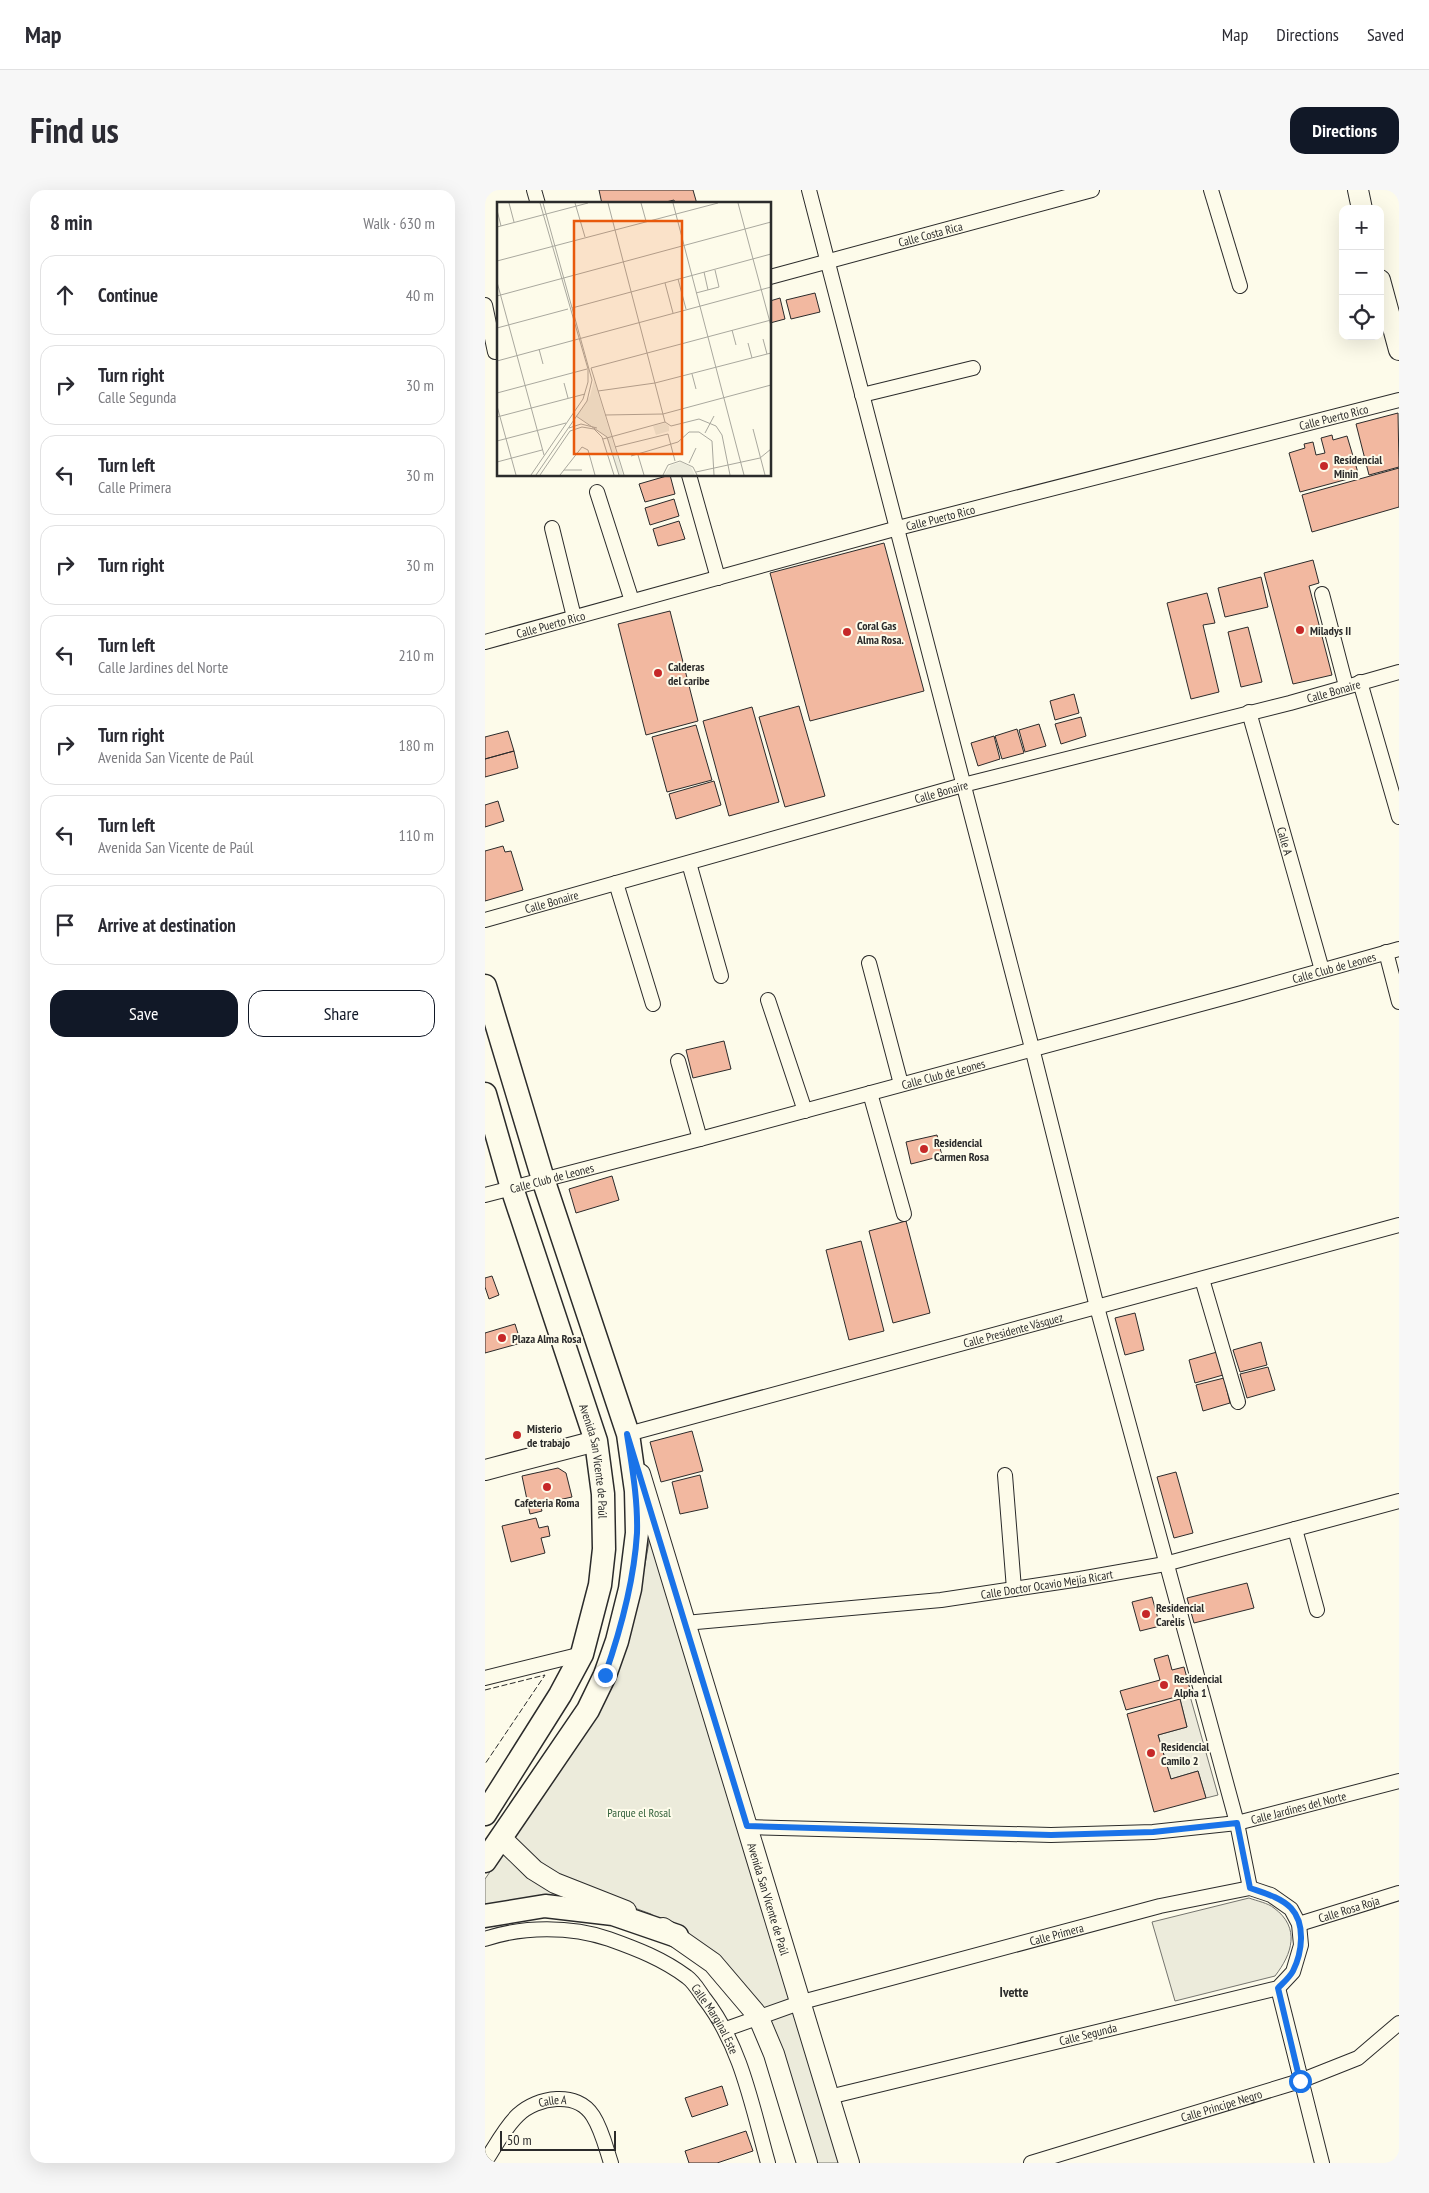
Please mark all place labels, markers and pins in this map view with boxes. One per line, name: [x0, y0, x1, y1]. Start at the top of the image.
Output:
place label: Residencial Minin: [1334, 452, 1382, 481]
marker: Residencial Minin: [1318, 460, 1330, 472]
place label: Coral Gas Alma Rosa.: [856, 618, 904, 647]
place label: Miladys II: [1310, 623, 1351, 638]
marker: Miladys II: [1294, 624, 1306, 636]
marker: Coral Gas Alma Rosa.: [841, 626, 853, 638]
place label: Calderas del caribe: [668, 659, 710, 688]
marker: Calderas del caribe: [652, 667, 664, 679]
place label: Residencial Carmen Rosa: [934, 1135, 989, 1164]
marker: Residencial Carmen Rosa: [918, 1143, 930, 1155]
place label: Plaza Alma Rosa: [512, 1331, 582, 1346]
marker: Plaza Alma Rosa: [496, 1332, 508, 1344]
place label: Misterio de trabajo: [527, 1421, 571, 1450]
marker: Misterio de trabajo: [511, 1429, 523, 1441]
marker: Cafeteria Roma: [541, 1481, 553, 1493]
place label: Cafeteria Roma: [515, 1495, 579, 1510]
place label: Residencial Carelis: [1156, 1600, 1204, 1629]
marker: Residencial Carelis: [1140, 1608, 1152, 1620]
place label: Residencial Alpha 1: [1173, 1671, 1222, 1700]
marker: Residencial Alpha 1: [1158, 1679, 1170, 1691]
place label: Residencial Camilo 2: [1161, 1739, 1209, 1768]
marker: Residencial Camilo 2: [1145, 1747, 1157, 1759]

